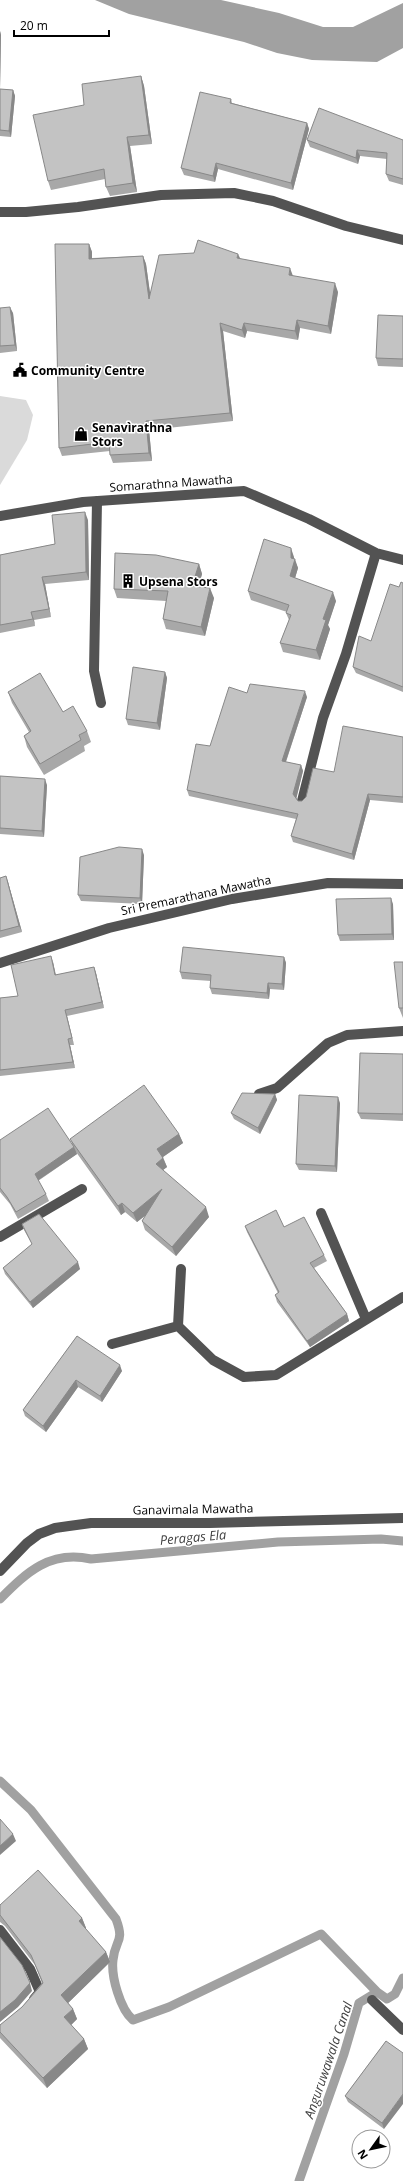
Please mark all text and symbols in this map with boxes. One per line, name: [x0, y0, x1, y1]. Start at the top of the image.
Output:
scale bar: [14, 12, 109, 38]
text: 20 m: [20, 17, 48, 34]
public building icon: Community Centre: [12, 362, 28, 378]
place label: Community Centre: [31, 362, 145, 379]
place label: Senavìrathna Stors: [92, 419, 172, 450]
shop icon: Senavìrathna Stors: [73, 426, 89, 442]
street label: Somarathna Mawatha: [109, 470, 233, 496]
building icon: Upsena Stors: [120, 573, 136, 589]
place label: Upsena Stors: [139, 573, 218, 590]
street label: Sri Premarathana Mawatha: [119, 871, 273, 919]
street label: Ganavimala Mawatha: [132, 1499, 254, 1519]
water label: Peragas Ela: [159, 1525, 228, 1549]
water label: Anguruwawala Canal: [299, 1999, 357, 2122]
north arrow: [351, 2129, 391, 2169]
text: N: [353, 2147, 371, 2163]

